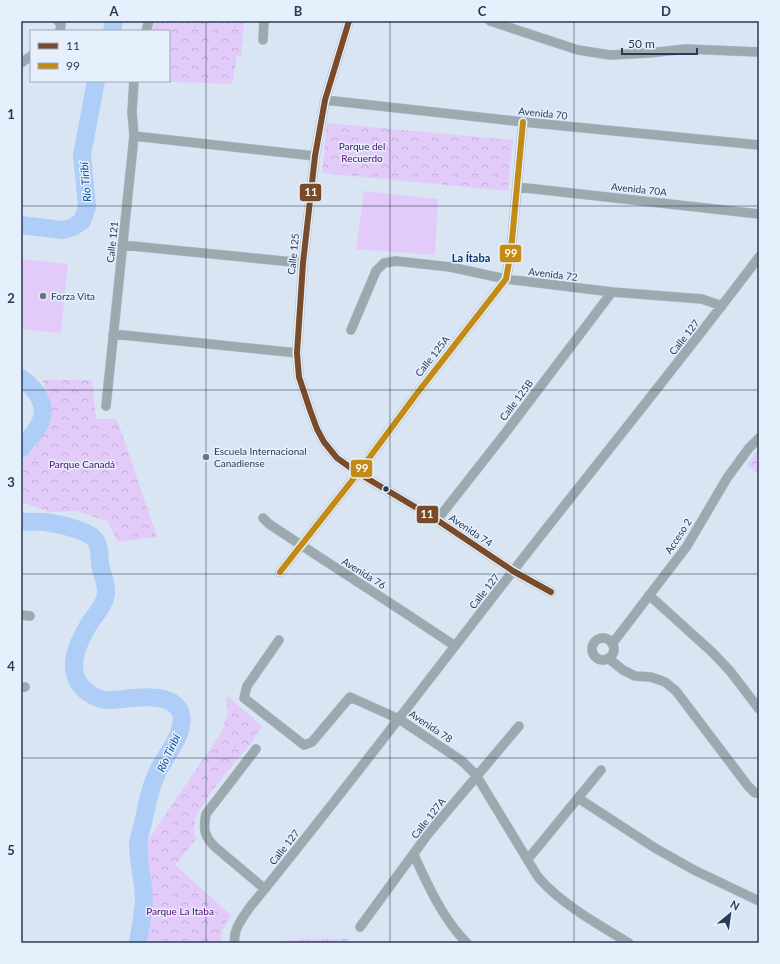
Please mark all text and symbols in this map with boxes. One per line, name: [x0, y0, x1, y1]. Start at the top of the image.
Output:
text: A: [108, 3, 119, 19]
text: B: [294, 3, 303, 19]
text: C: [478, 3, 487, 19]
text: D: [661, 3, 671, 19]
legend: [30, 30, 170, 82]
scale bar: [622, 30, 697, 56]
text: 50 m: [628, 36, 655, 51]
text: 11: [66, 38, 80, 53]
text: 99: [66, 58, 80, 73]
street label: Avenida 70: [518, 104, 568, 122]
text: 1: [7, 106, 15, 122]
park label: Parque del Recuerdo: [339, 140, 385, 164]
water label: Río Tiribí: [77, 160, 93, 202]
street label: Avenida 70A: [610, 180, 668, 198]
line badge: 11: [299, 183, 322, 202]
text: 11: [305, 185, 317, 198]
street label: Calle 121: [104, 220, 120, 263]
street label: Calle 125: [285, 232, 301, 275]
line badge: 99: [499, 244, 522, 263]
text: 99: [505, 246, 517, 259]
district label: La Ítaba: [452, 251, 490, 264]
street label: Avenida 72: [528, 265, 578, 283]
text: 2: [7, 290, 15, 306]
place label: Forza Vita: [51, 290, 95, 302]
marker: Forza Vita: [38, 291, 48, 301]
street label: Calle 127: [666, 317, 702, 357]
street label: Calle 125A: [412, 333, 452, 379]
street label: Calle 125B: [497, 377, 535, 423]
place label: Escuela Internacional Canadiense: [214, 445, 307, 469]
marker: Escuela Internacional Canadiense: [201, 452, 211, 462]
park label: Parque Canadá: [49, 458, 115, 470]
line badge: 99: [350, 459, 373, 478]
text: 99: [356, 461, 368, 474]
text: 3: [7, 474, 15, 490]
unlabelled marker: [381, 484, 391, 494]
line badge: 11: [416, 505, 439, 524]
text: 11: [421, 507, 433, 520]
street label: Avenida 74: [447, 511, 495, 549]
street label: Acceso 2: [662, 516, 694, 556]
street label: Avenida 76: [340, 555, 388, 591]
street label: Calle 127: [466, 571, 502, 611]
text: 4: [7, 658, 15, 674]
street label: Avenida 78: [407, 707, 455, 745]
water label: Río Tiribí: [154, 731, 183, 774]
street label: Calle 127A: [408, 795, 448, 841]
street label: Calle 127: [266, 827, 302, 867]
text: 5: [7, 842, 15, 858]
north arrow: [710, 894, 750, 934]
text: N: [728, 897, 742, 913]
park label: Parque La Itaba: [146, 905, 214, 917]

